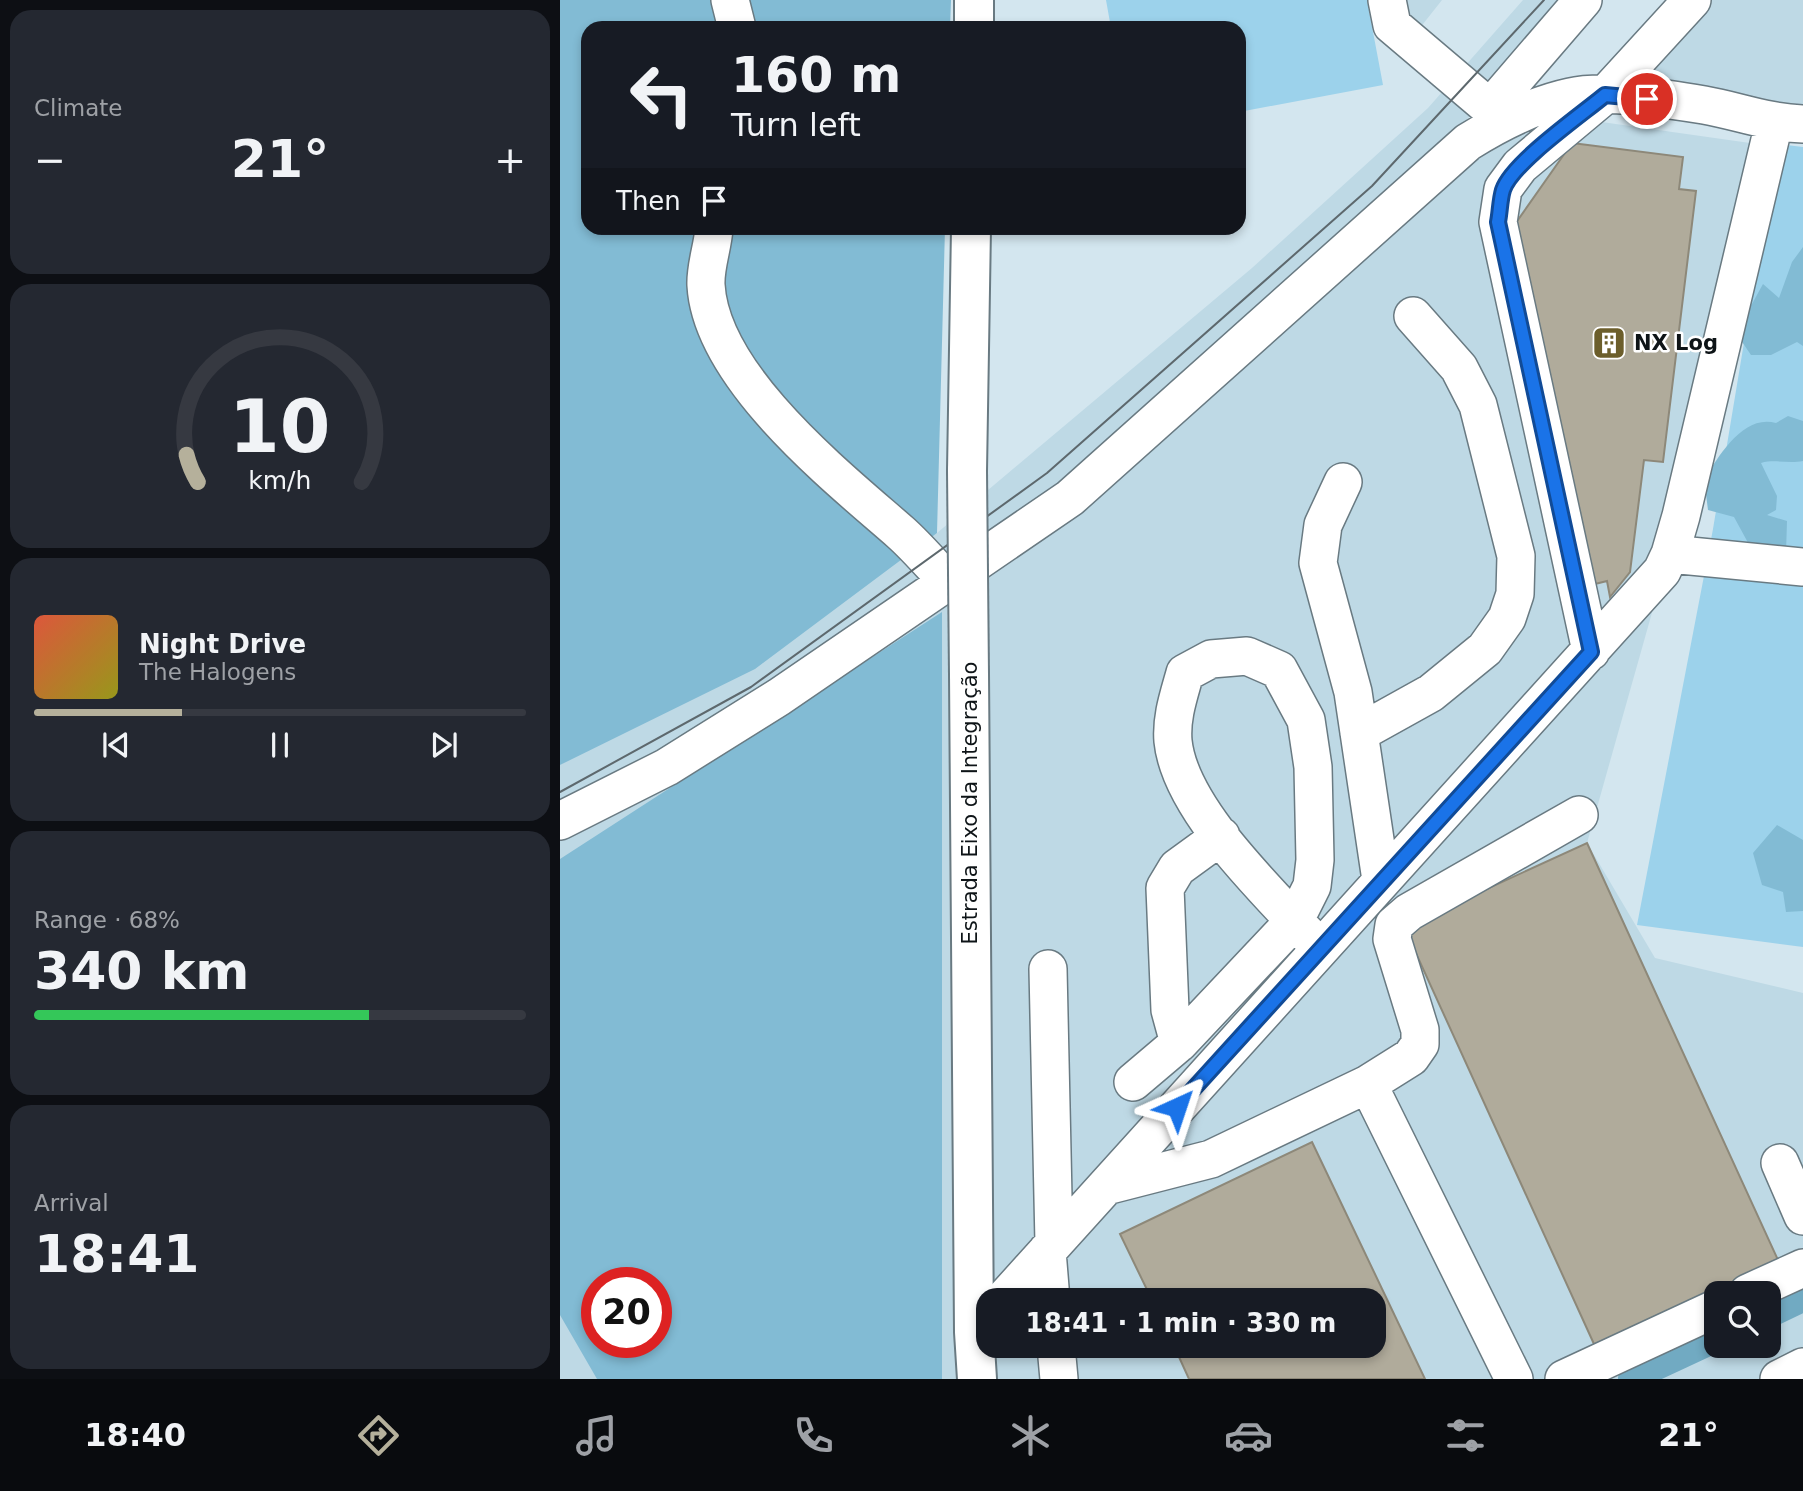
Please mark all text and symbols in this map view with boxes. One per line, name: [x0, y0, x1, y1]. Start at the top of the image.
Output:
text: 160 m: [731, 47, 901, 104]
icon: left: [616, 49, 707, 140]
pin: [1617, 69, 1677, 129]
icon: arrive: [1628, 80, 1666, 118]
text: Climate: [34, 95, 123, 121]
text: Turn left: [731, 106, 861, 144]
text: 21°: [231, 129, 329, 189]
text: −: [34, 138, 66, 182]
text: +: [494, 138, 526, 182]
icon: arrive: [695, 182, 733, 220]
text: Then: [616, 186, 681, 216]
building icon: NX Log: [1590, 324, 1628, 362]
place label: NX Log: [1634, 331, 1718, 355]
text: 10: [229, 384, 331, 469]
text: km/h: [248, 465, 312, 494]
text: Night Drive: [139, 629, 306, 659]
text: The Halogens: [139, 659, 296, 685]
street label: Estrada Eixo da Integração: [958, 662, 982, 944]
icon: previous: [97, 726, 135, 764]
icon: pause: [261, 726, 299, 764]
icon: next: [425, 726, 463, 764]
text: Range · 68%: [34, 907, 180, 933]
text: 340 km: [34, 941, 249, 1001]
position arrow: [1140, 1070, 1214, 1144]
text: Arrival: [34, 1190, 109, 1216]
text: 18:41: [34, 1224, 200, 1284]
speed limit sign: 20: [581, 1267, 672, 1358]
map controls: [1704, 1281, 1781, 1358]
button: search: [1704, 1281, 1781, 1358]
text: 18:41 · 1 min · 330 m: [1026, 1308, 1336, 1338]
icon: directions: [354, 1411, 403, 1460]
icon: music: [572, 1411, 621, 1460]
icon: phone: [789, 1411, 838, 1460]
icon: climate: [1006, 1411, 1055, 1460]
icon: car: [1224, 1411, 1273, 1460]
icon: filters: [1441, 1411, 1490, 1460]
text: 18:40: [84, 1416, 186, 1454]
text: 21°: [1658, 1416, 1719, 1454]

